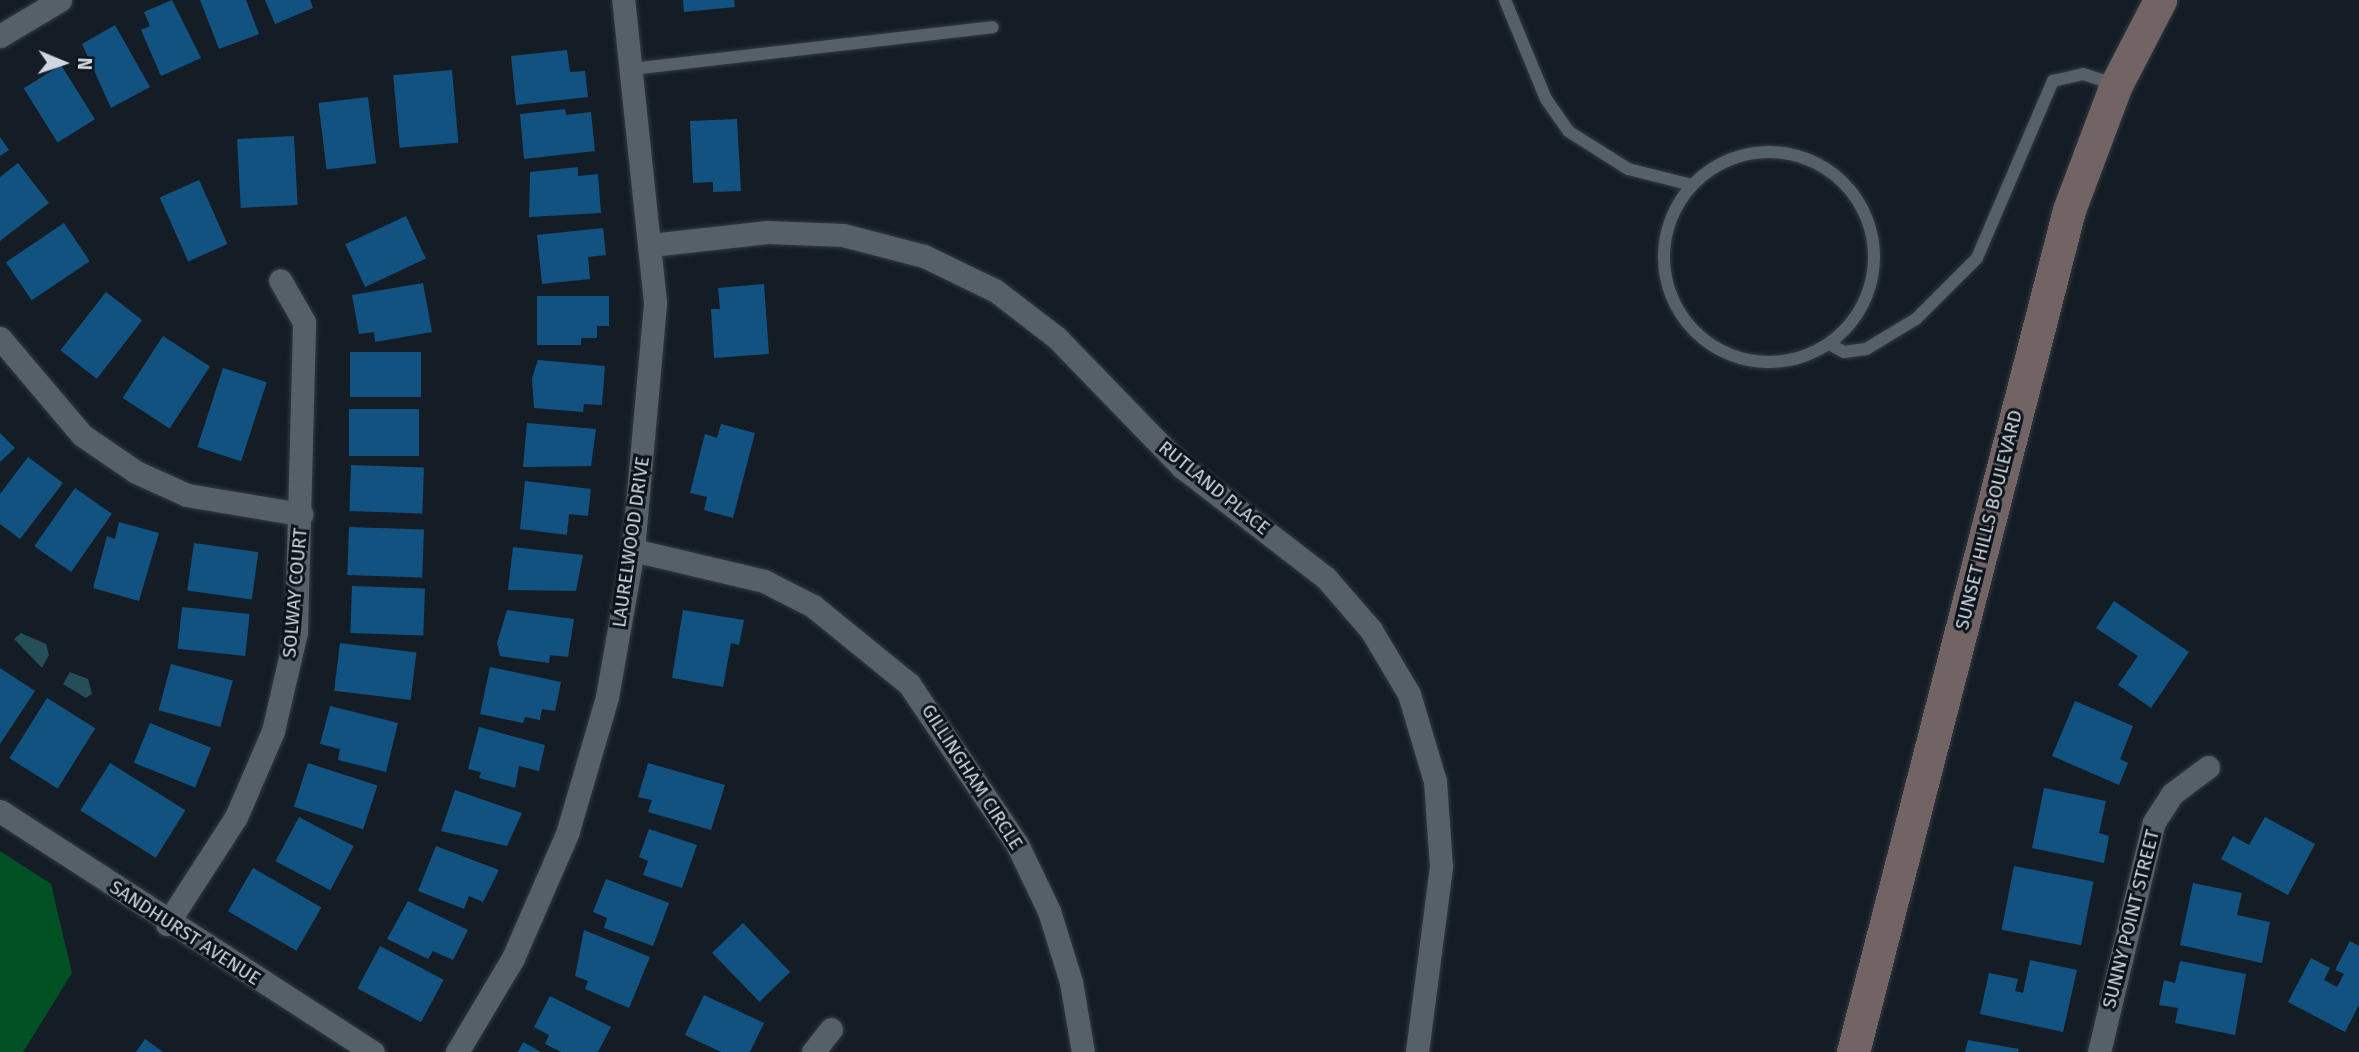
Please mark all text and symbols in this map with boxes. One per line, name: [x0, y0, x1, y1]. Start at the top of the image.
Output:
north arrow: [28, 28, 98, 98]
text: N: [73, 57, 96, 70]
street label: SUNSET HILLS BOULEVARD: [1951, 408, 2027, 632]
street label: RUTLAND PLACE: [1154, 436, 1274, 540]
street label: LAURELWOOD DRIVE: [608, 455, 654, 629]
street label: SOLWAY COURT: [278, 527, 312, 659]
street label: GILLINGHAM CIRCLE: [917, 700, 1027, 854]
street label: SUNNY POINT STREET: [2098, 827, 2164, 1011]
street label: SANDHURST AVENUE: [105, 876, 265, 990]

